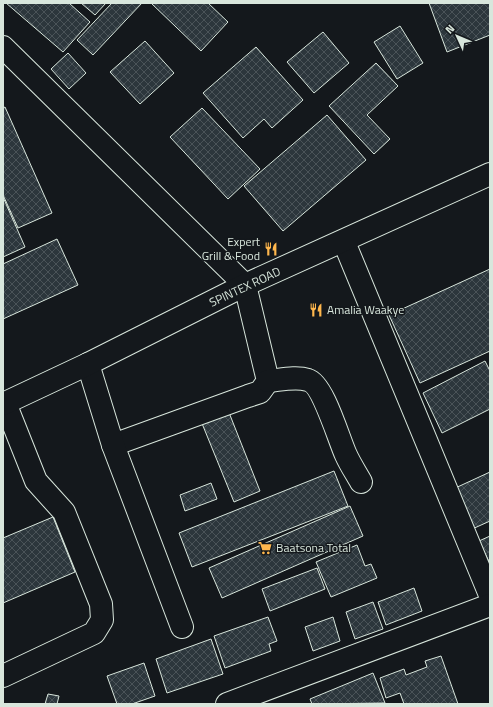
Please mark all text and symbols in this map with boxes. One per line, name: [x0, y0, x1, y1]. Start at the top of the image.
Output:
north arrow: [437, 16, 477, 56]
text: N: [441, 21, 458, 37]
place label: Expert Grill & Food: [202, 232, 261, 265]
restaurant icon: Expert Grill & Food: [263, 241, 279, 257]
street label: SPINTEX ROAD: [206, 262, 284, 311]
place label: Amalia Waakye: [327, 300, 404, 319]
restaurant icon: Amalia Waakye: [308, 302, 324, 318]
place label: Baatsona Total: [276, 538, 351, 557]
supermarket icon: Baatsona Total: [257, 540, 273, 556]

